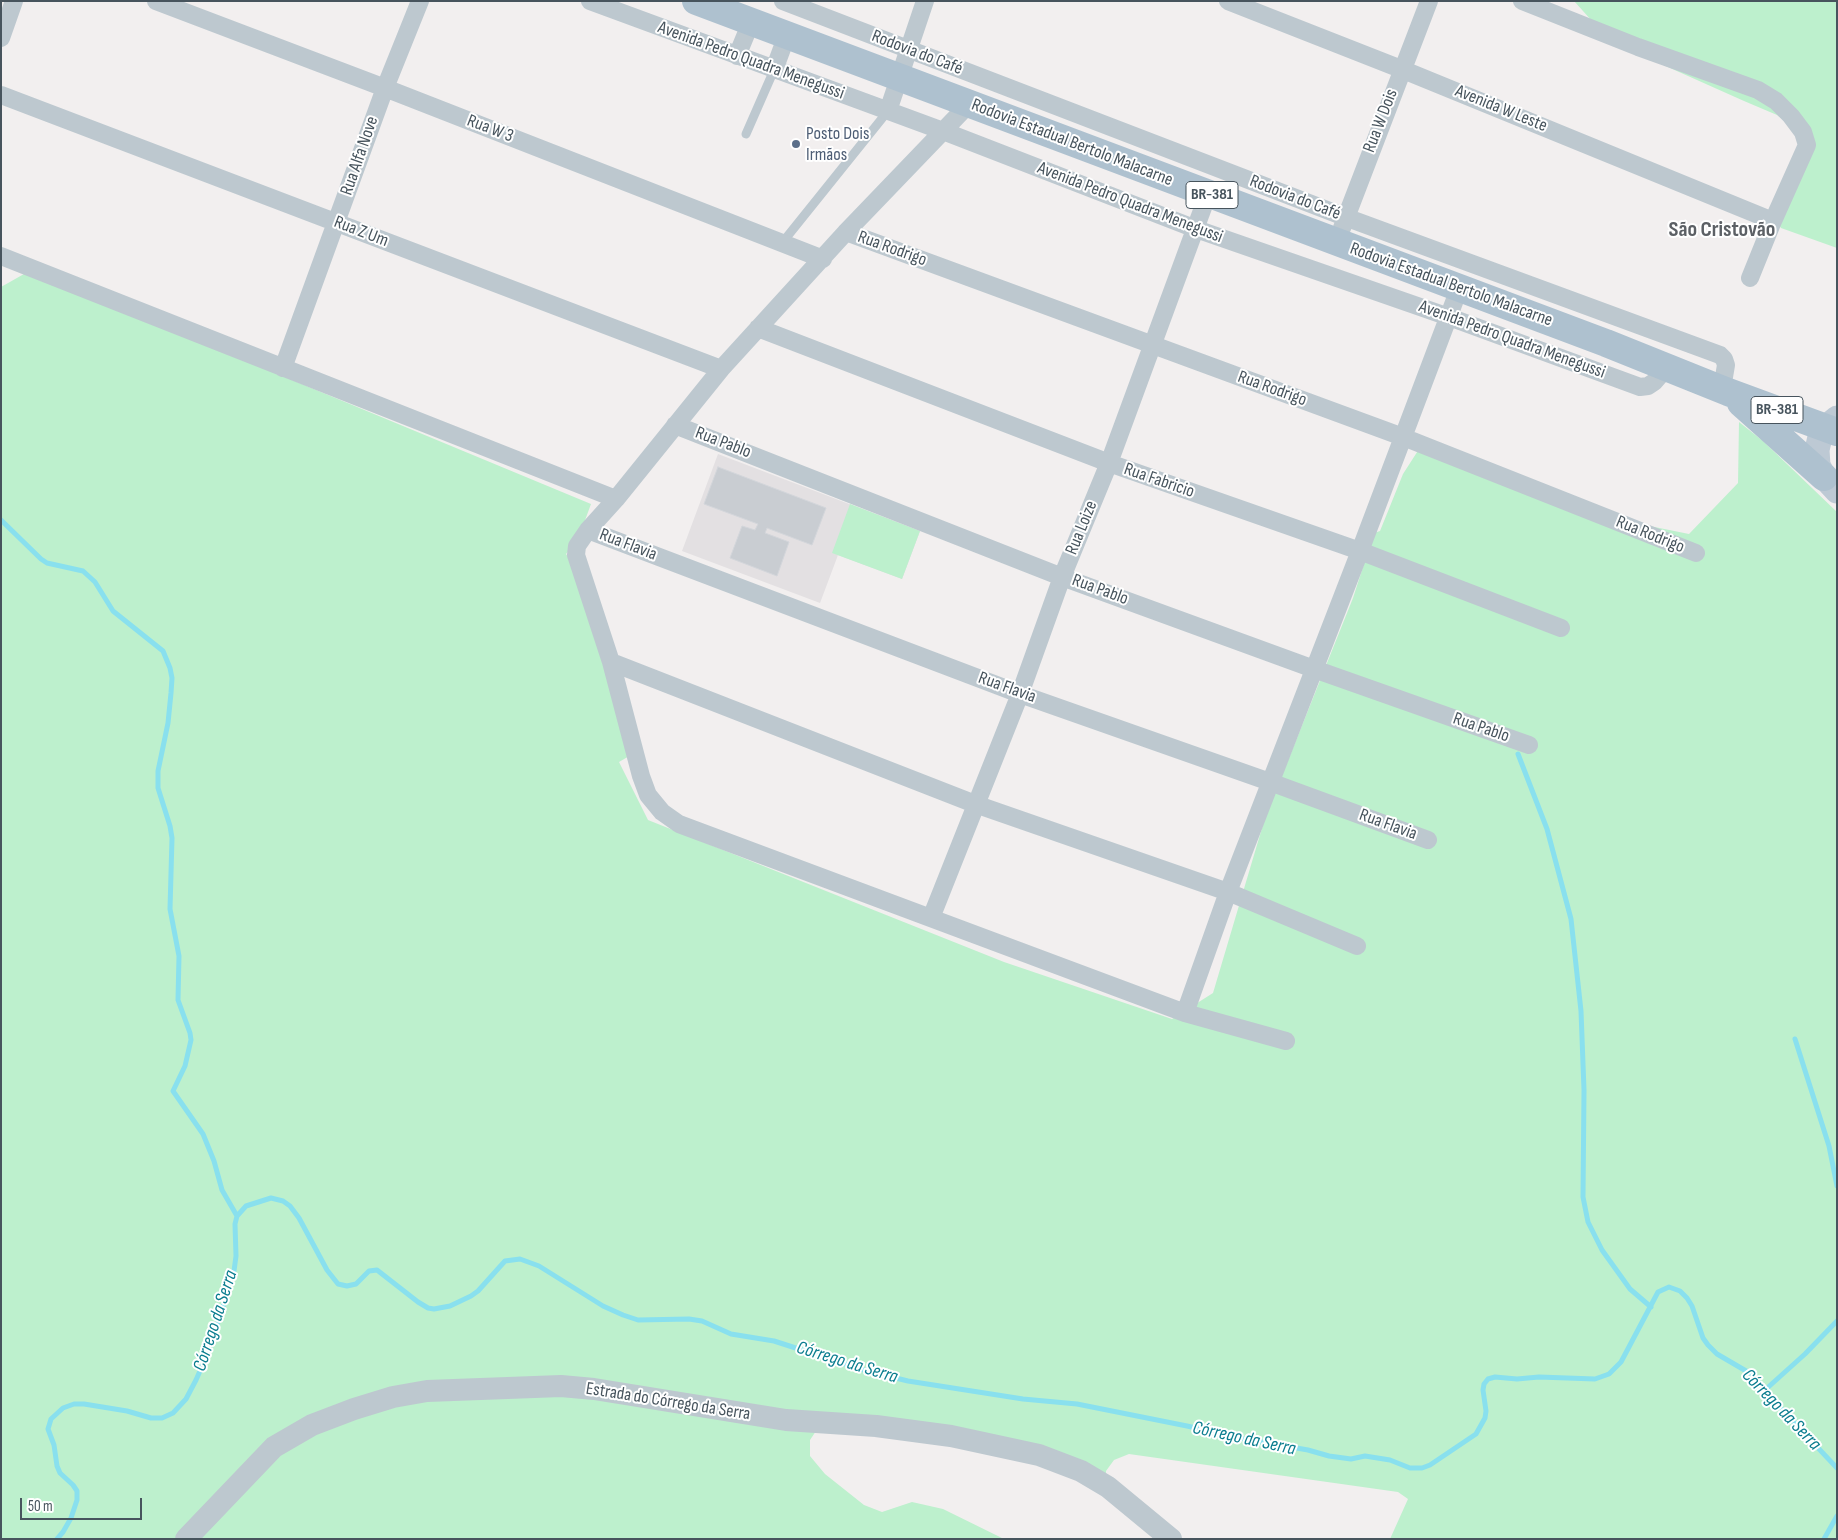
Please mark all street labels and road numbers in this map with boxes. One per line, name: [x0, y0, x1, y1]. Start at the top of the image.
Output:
street label: Avenida Pedro Quadra Menegussi: [655, 17, 847, 105]
street label: Rodovia do Café: [868, 26, 966, 80]
street label: Avenida W Leste: [1452, 81, 1550, 137]
street label: Rua W Dois: [1359, 86, 1403, 156]
street label: Rodovia Estadual Bertolo Malacarne: [968, 95, 1176, 191]
street label: Rua W 3: [464, 110, 516, 148]
street label: Rua Alfa Nove: [336, 114, 384, 198]
street label: Avenida Pedro Quadra Menegussi: [1034, 158, 1226, 248]
street label: Rodovia do Café: [1246, 171, 1344, 225]
road number: BR-381: [1186, 182, 1238, 208]
street label: Rua Z Um: [331, 212, 391, 252]
street label: Rua Rodrigo: [855, 227, 929, 271]
street label: Rodovia Estadual Bertolo Malacarne: [1347, 238, 1555, 332]
street label: Avenida Pedro Quadra Menegussi: [1416, 296, 1608, 384]
street label: Rua Rodrigo: [1235, 367, 1309, 411]
road number: BR-381: [1751, 396, 1803, 424]
street label: Rua Pablo: [692, 422, 754, 464]
street label: Rua Fabricio: [1121, 459, 1197, 503]
street label: Rua Loize: [1061, 498, 1103, 558]
street label: Rua Rodrigo: [1613, 512, 1687, 558]
street label: Rua Flavia: [596, 524, 660, 566]
street label: Rua Pablo: [1069, 570, 1131, 610]
street label: Rua Flavia: [975, 668, 1039, 708]
street label: Rua Pablo: [1450, 708, 1512, 748]
street label: Rua Flavia: [1356, 805, 1420, 845]
street label: Estrada do Córrego da Serra: [584, 1378, 752, 1426]

